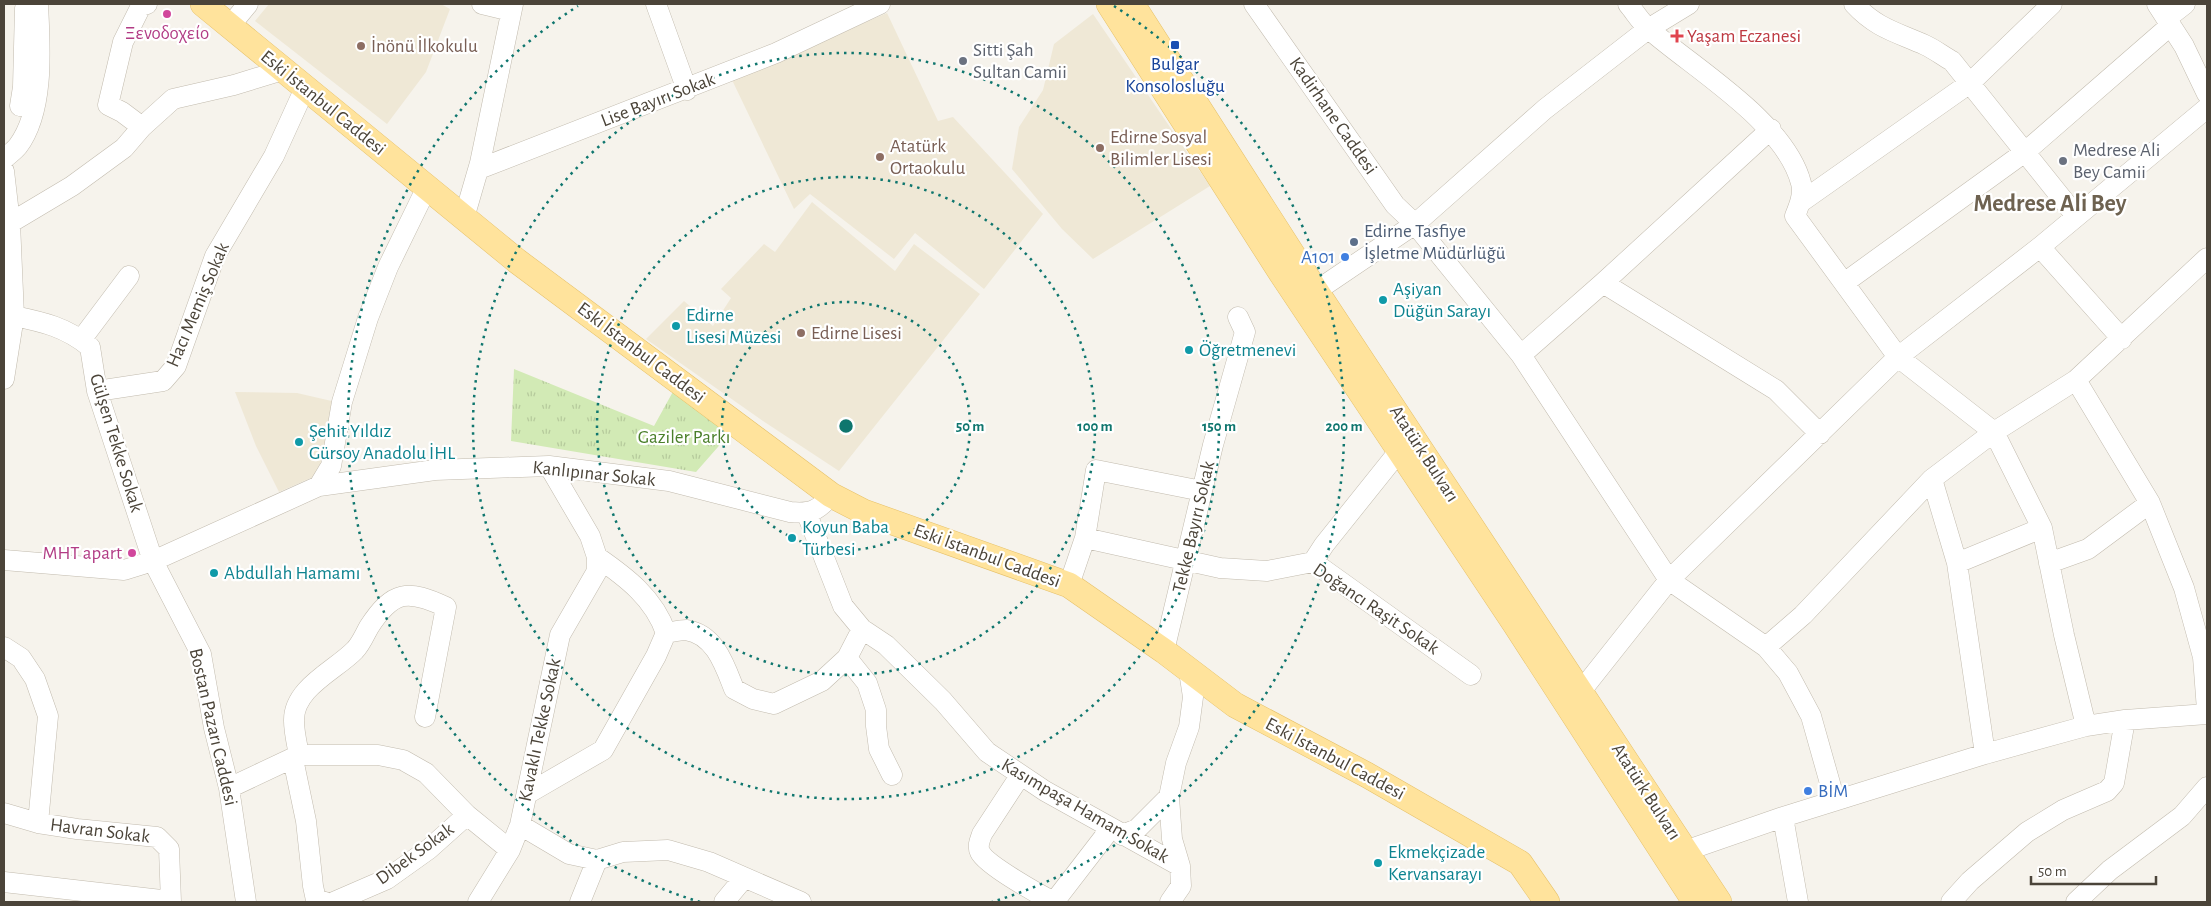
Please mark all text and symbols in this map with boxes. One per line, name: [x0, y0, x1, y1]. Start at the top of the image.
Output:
marker: Ξενοδοχείο: [161, 8, 173, 20]
place label: Ξενοδοχείο: [125, 24, 209, 43]
place label: Yaşam Eczanesi: [1687, 27, 1801, 46]
marker: Yaşam Eczanesi: [1671, 30, 1683, 42]
place label: İnönü İlkokulu: [371, 36, 478, 56]
marker: Bulgar Konsolosluğu: [1169, 39, 1181, 51]
marker: İnönü İlkokulu: [355, 40, 367, 52]
place label: Sitti Şah Sultan Camii: [973, 41, 1067, 82]
street label: Eski İstanbul Caddesi: [257, 46, 390, 159]
street label: Kadirhane Caddesi: [1286, 54, 1380, 178]
marker: Sitti Şah Sultan Camii: [957, 55, 969, 67]
place label: Bulgar Konsolosluğu: [1125, 55, 1225, 96]
street label: Lise Bayırı Sokak: [598, 69, 718, 130]
place label: Edirne Sosyal Bilimler Lisesi: [1110, 128, 1212, 169]
place label: Atatürk Ortaokulu: [890, 137, 965, 178]
place label: Medrese Ali Bey Camii: [2073, 141, 2160, 182]
marker: Edirne Sosyal Bilimler Lisesi: [1094, 142, 1106, 154]
marker: Atatürk Ortaokulu: [874, 151, 886, 163]
marker: Medrese Ali Bey Camii: [2057, 155, 2069, 167]
district label: Medrese Ali Bey: [1973, 192, 2127, 216]
place label: Edirne Tasfiye İşletme Müdürlüğü: [1364, 222, 1506, 263]
marker: Edirne Tasfiye İşletme Müdürlüğü: [1348, 236, 1360, 248]
street label: Hacı Memiş Sokak: [163, 240, 233, 370]
place label: A101: [1301, 248, 1335, 267]
marker: A101: [1339, 251, 1351, 263]
place label: Aşiyan Düğün Sarayı: [1393, 280, 1491, 321]
marker: Aşiyan Düğün Sarayı: [1377, 294, 1389, 306]
street label: Eski İstanbul Caddesi: [573, 298, 709, 407]
place label: Edirne Lisesi Müzesi: [686, 306, 781, 347]
marker: Edirne Lisesi Müzesi: [670, 320, 682, 332]
place label: Edirne Lisesi: [811, 324, 902, 343]
marker: Edirne Lisesi: [795, 327, 807, 339]
place label: Öğretmenevi: [1199, 340, 1296, 360]
marker: Öğretmenevi: [1183, 344, 1195, 356]
street label: Gülşen Tekke Sokak: [86, 372, 146, 515]
street label: Atatürk Bulvarı: [1386, 402, 1462, 506]
centre of rings: [837, 417, 855, 435]
text: 50 m: [956, 419, 984, 434]
text: 100 m: [1077, 419, 1113, 434]
text: 150 m: [1202, 419, 1236, 434]
text: 200 m: [1325, 419, 1363, 434]
place label: Şehit Yıldız Gürsoy Anadolu İHL: [309, 422, 455, 463]
park label: Gaziler Parkı: [638, 428, 730, 447]
marker: Şehit Yıldız Gürsoy Anadolu İHL: [293, 436, 305, 448]
street label: Kanlıpınar Sokak: [532, 458, 657, 490]
street label: Tekke Bayırı Sokak: [1170, 459, 1218, 595]
place label: Koyun Baba Türbesi: [802, 518, 889, 559]
street label: Eski İstanbul Caddesi: [911, 520, 1063, 591]
marker: Koyun Baba Türbesi: [786, 532, 798, 544]
place label: MHT apart: [43, 544, 122, 563]
marker: MHT apart: [126, 547, 138, 559]
street label: Doğancı Raşit Sokak: [1310, 560, 1443, 658]
place label: Abdullah Hamamı: [224, 564, 360, 583]
marker: Abdullah Hamamı: [208, 567, 220, 579]
street label: Bostan Pazarı Caddesi: [186, 646, 240, 808]
street label: Kavaklı Tekke Sokak: [516, 656, 565, 803]
street label: Eski İstanbul Caddesi: [1262, 713, 1408, 804]
street label: Atatürk Bulvarı: [1608, 740, 1684, 844]
street label: Kasımpaşa Hamam Sokak: [998, 755, 1172, 867]
place label: BİM: [1818, 781, 1848, 801]
marker: BİM: [1802, 785, 1814, 797]
street label: Havran Sokak: [49, 815, 151, 847]
street label: Dibek Sokak: [373, 819, 458, 888]
place label: Ekmekçizade Kervansarayı: [1388, 843, 1485, 884]
scale bar: [2031, 854, 2156, 886]
marker: Ekmekçizade Kervansarayı: [1372, 857, 1384, 869]
text: 50 m: [2038, 864, 2067, 879]

